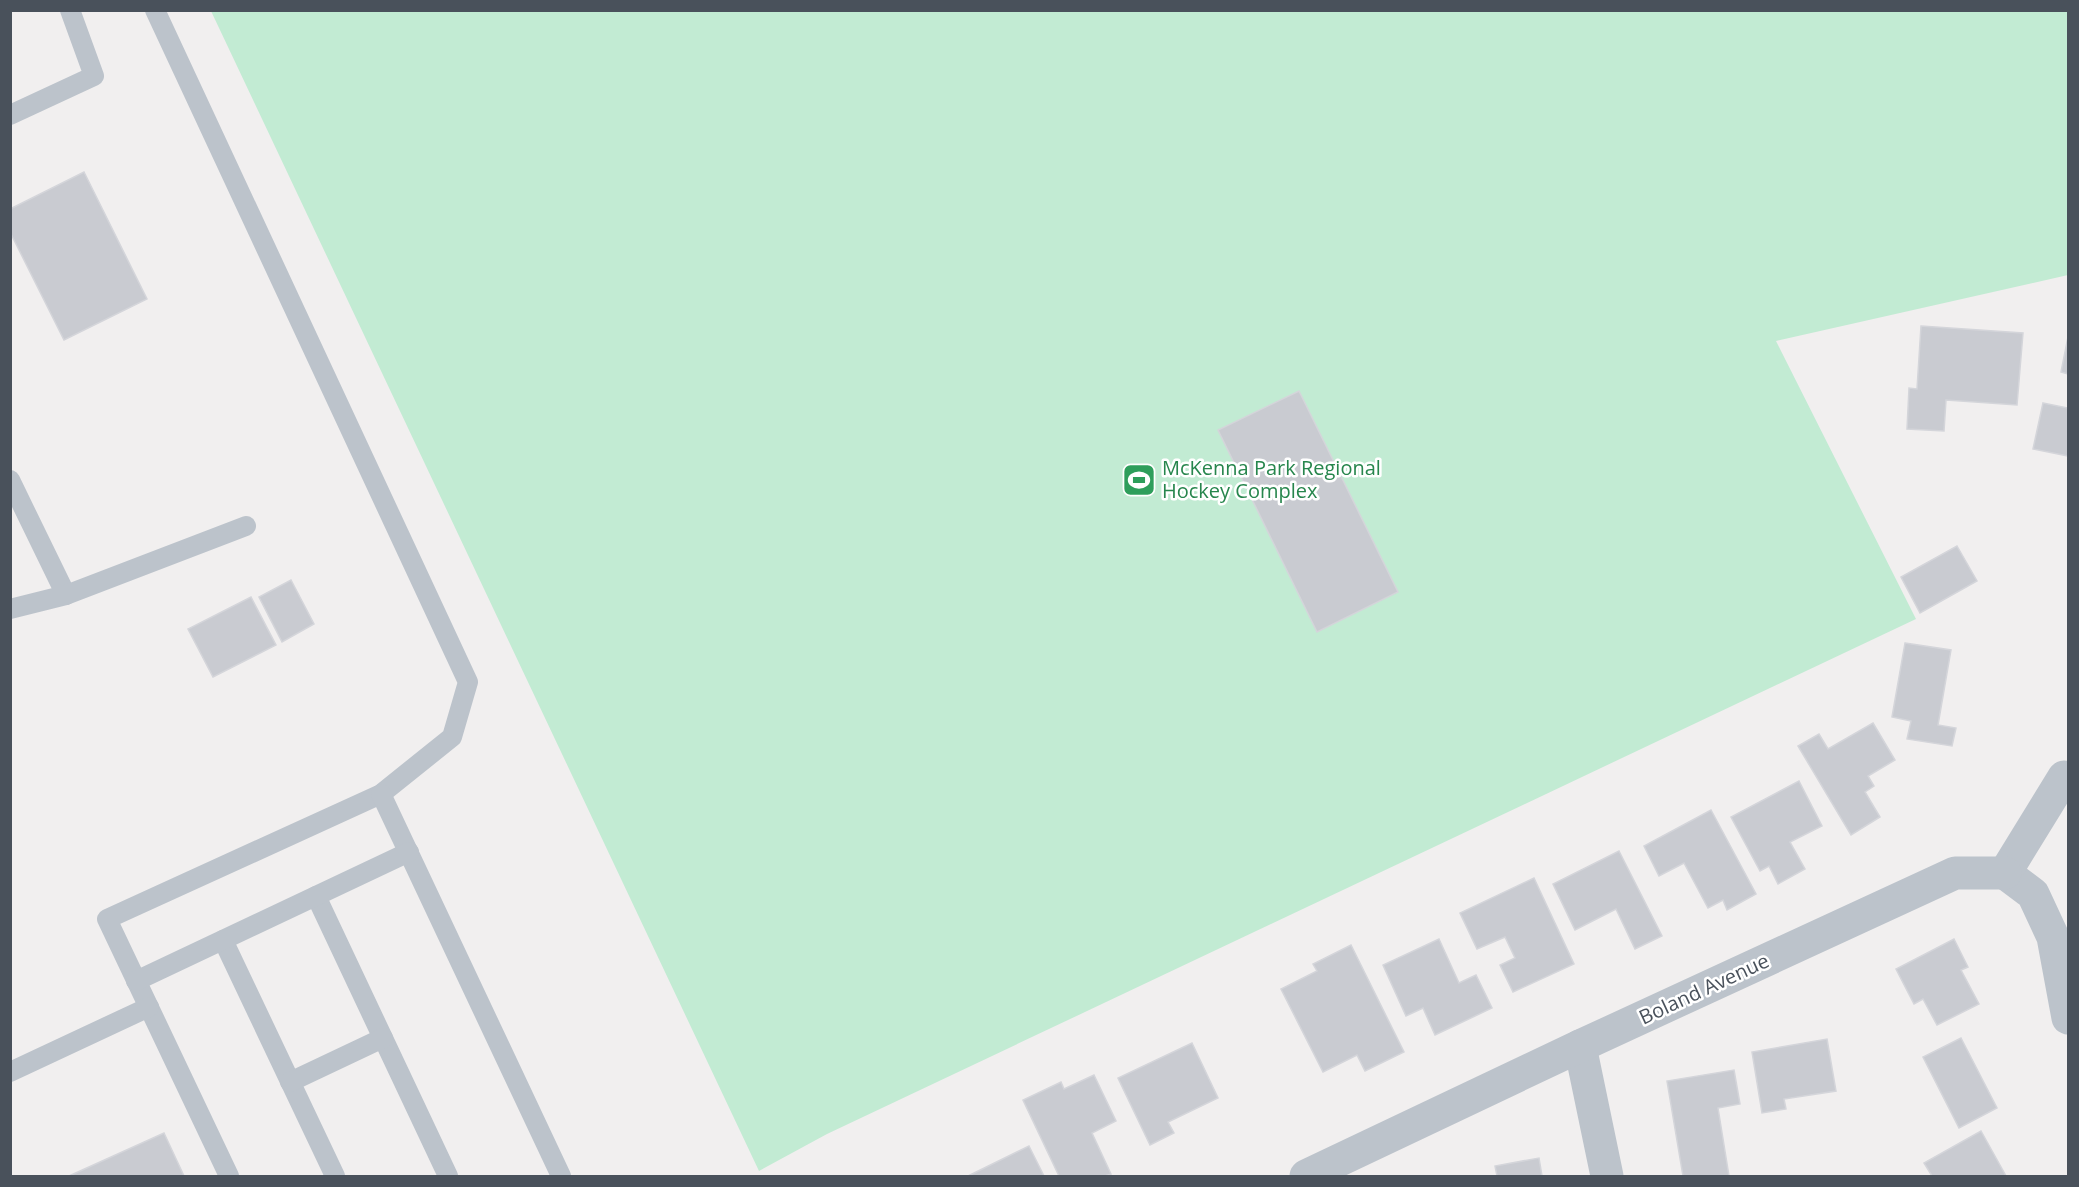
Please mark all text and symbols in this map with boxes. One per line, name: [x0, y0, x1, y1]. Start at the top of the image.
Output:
place label: McKenna Park Regional Hockey Complex: [1162, 454, 1381, 504]
sports icon: McKenna Park Regional Hockey Complex: [1121, 462, 1157, 498]
street label: Boland Avenue: [1634, 947, 1773, 1030]

